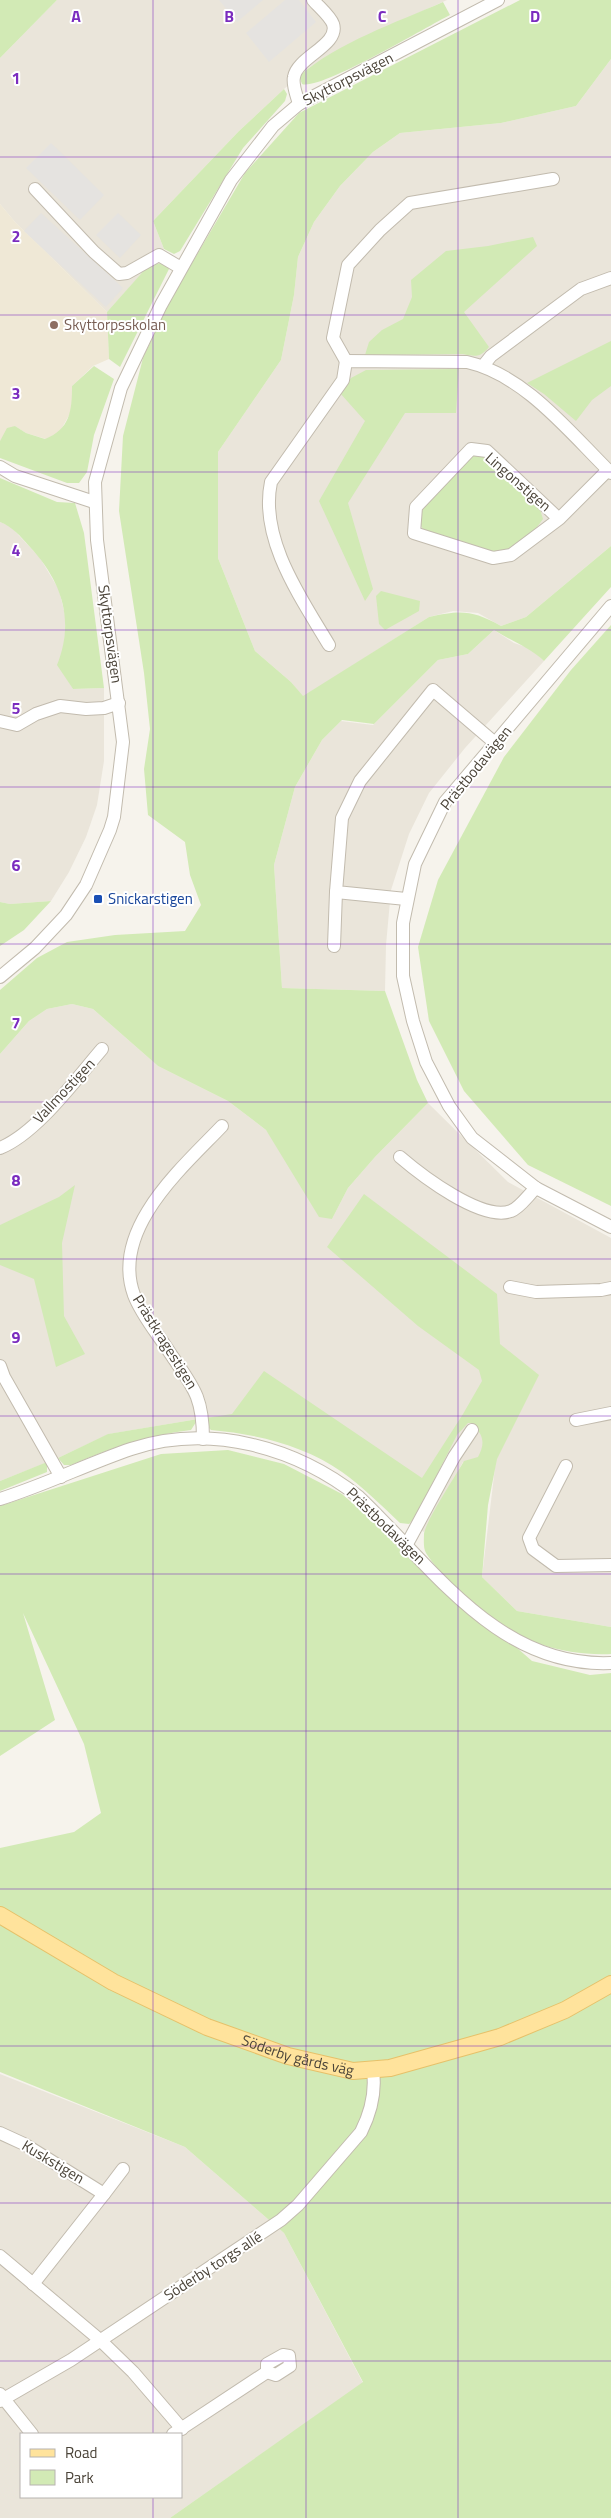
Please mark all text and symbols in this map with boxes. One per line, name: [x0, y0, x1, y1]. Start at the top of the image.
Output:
text: A: [71, 4, 81, 28]
text: B: [224, 4, 234, 28]
text: C: [378, 4, 387, 28]
text: D: [530, 4, 540, 28]
street label: Skyttorpsvägen: [298, 46, 397, 111]
text: 1: [12, 66, 20, 90]
text: 2: [12, 224, 20, 248]
place label: Skyttorpsskolan: [64, 313, 166, 336]
marker: Skyttorpsskolan: [48, 319, 60, 331]
text: 3: [12, 381, 20, 405]
street label: Lingonstigen: [480, 446, 556, 517]
text: 4: [12, 538, 21, 562]
street label: Skyttorpsvägen: [92, 583, 129, 685]
text: 5: [12, 696, 21, 720]
street label: Prästbodavägen: [434, 720, 517, 815]
text: 6: [12, 853, 21, 877]
place label: Snickarstigen: [108, 887, 193, 910]
marker: Snickarstigen: [92, 893, 104, 905]
text: 7: [12, 1011, 20, 1035]
street label: Vallmostigen: [27, 1053, 100, 1129]
text: 8: [12, 1168, 21, 1192]
street label: Prästkragestigen: [127, 1290, 204, 1394]
text: 9: [12, 1325, 21, 1349]
street label: Prästbodavägen: [341, 1482, 431, 1570]
street label: Söderby gårds väg: [239, 2028, 357, 2082]
street label: Kuskstigen: [18, 2134, 89, 2189]
street label: Söderby torgs allé: [159, 2225, 267, 2306]
legend: [20, 2433, 182, 2498]
text: Road: [65, 2441, 97, 2464]
text: Park: [65, 2466, 94, 2489]

